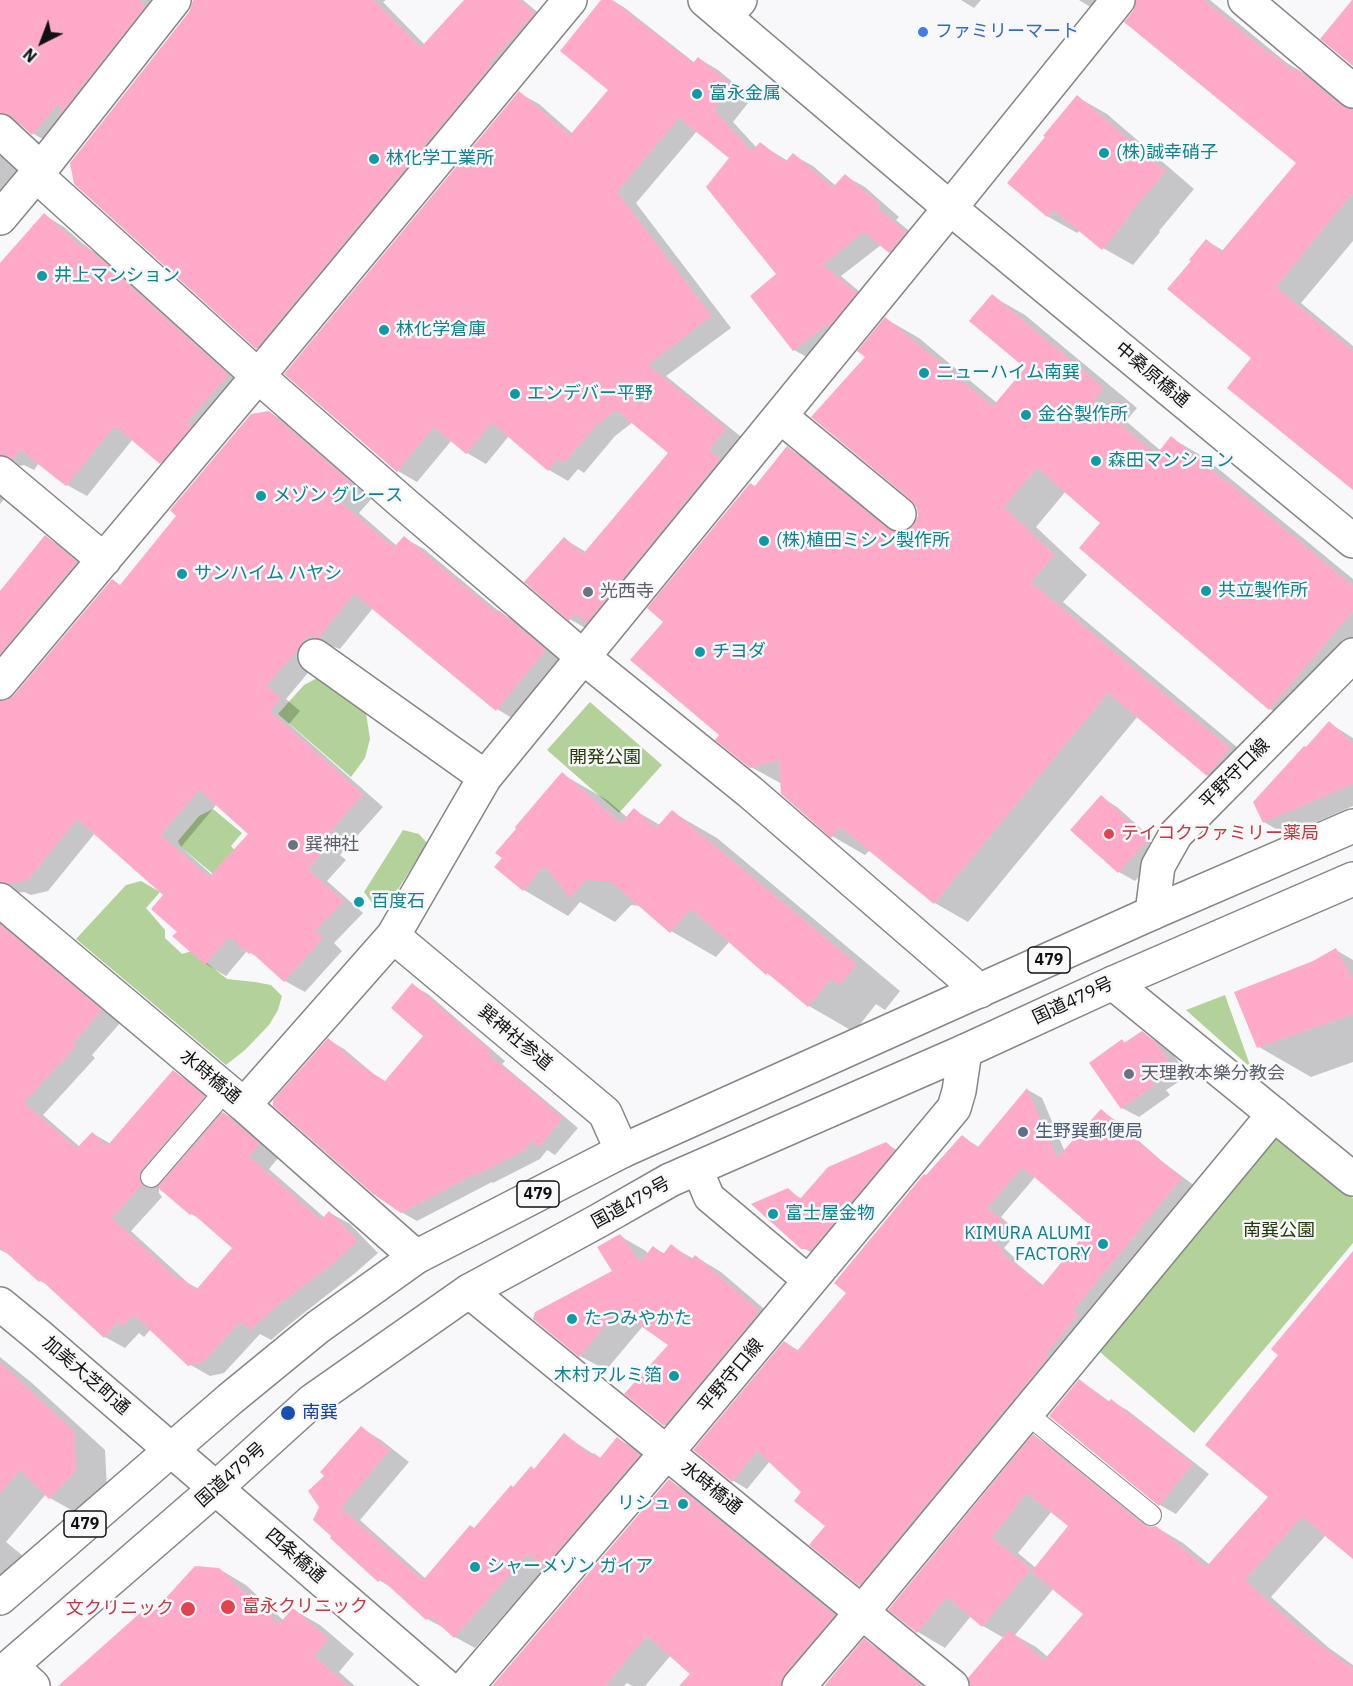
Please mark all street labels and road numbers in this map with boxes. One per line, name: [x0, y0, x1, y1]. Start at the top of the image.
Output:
street label: 中桑原橋通: [1111, 338, 1193, 412]
street label: 平野守口線: [1196, 735, 1274, 813]
road number: 479: [1028, 947, 1070, 973]
street label: 国道479号: [1029, 973, 1117, 1029]
street label: 巽神社参道: [474, 1001, 556, 1075]
street label: 水時橋通: [175, 1046, 245, 1108]
street label: 国道479号: [588, 1173, 674, 1233]
road number: 479: [517, 1181, 559, 1207]
street label: 加美大芝町通: [38, 1332, 134, 1420]
street label: 平野守口線: [694, 1335, 768, 1417]
street label: 国道479号: [192, 1438, 270, 1512]
street label: 水時橋通: [676, 1457, 746, 1519]
road number: 479: [64, 1511, 106, 1537]
street label: 四条橋通: [261, 1524, 329, 1588]

